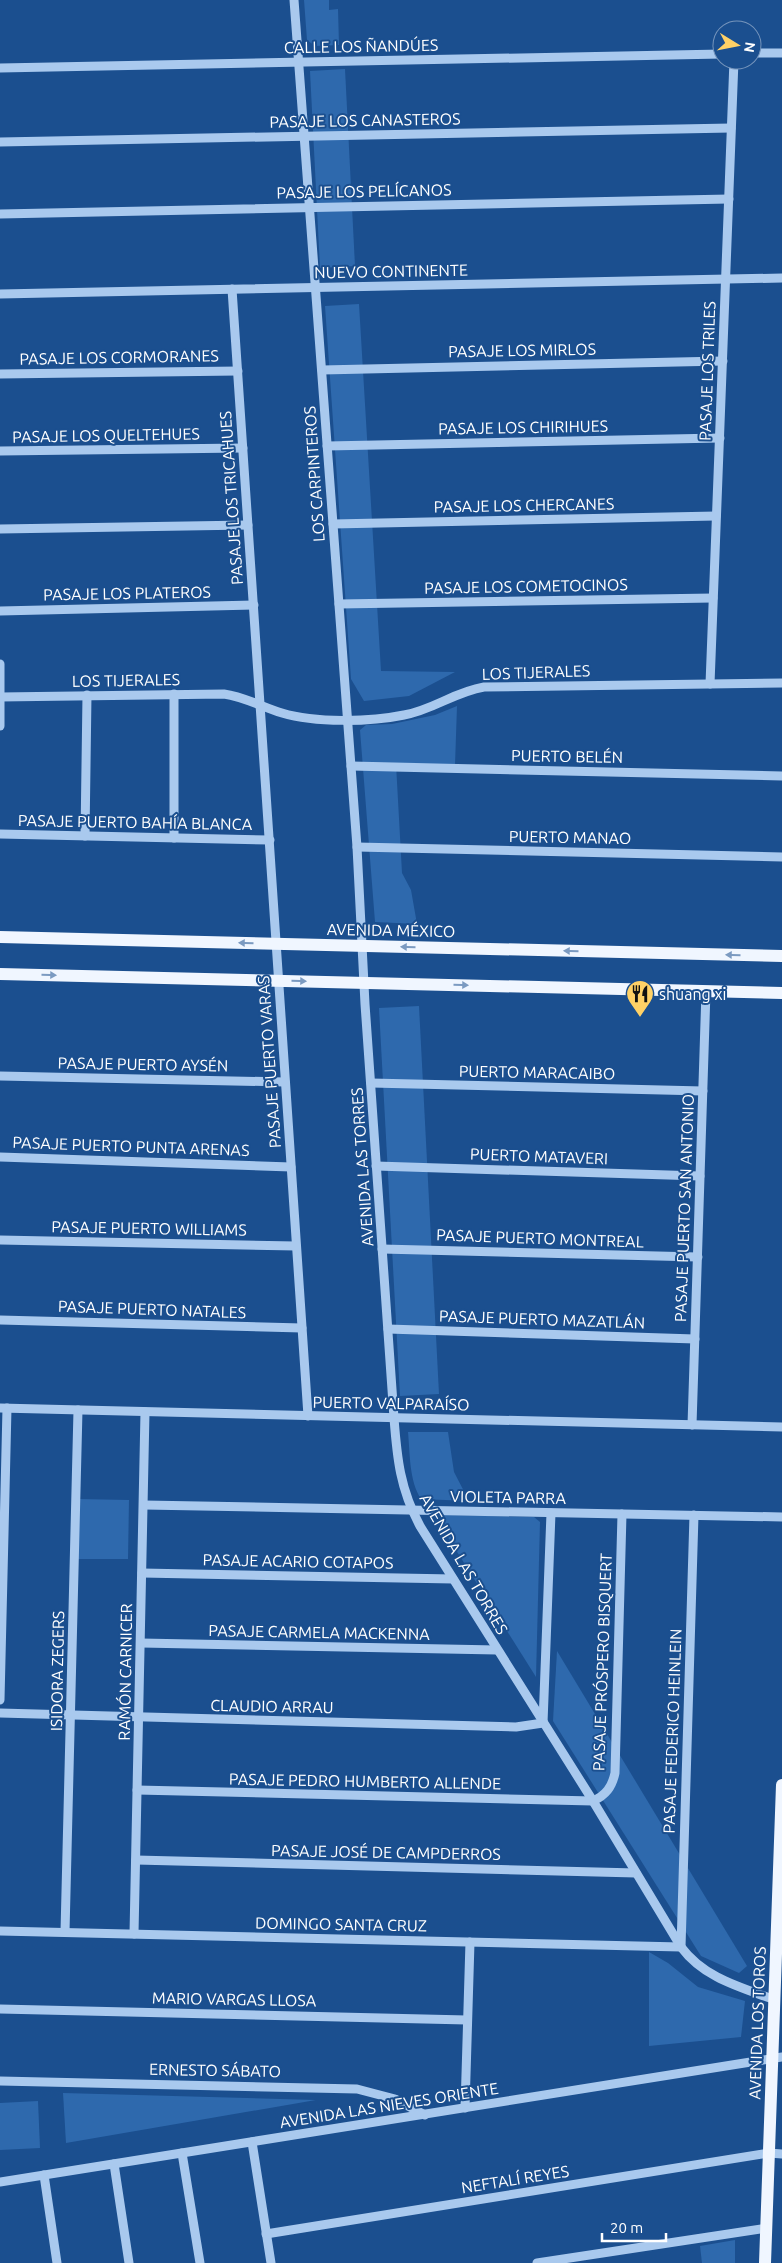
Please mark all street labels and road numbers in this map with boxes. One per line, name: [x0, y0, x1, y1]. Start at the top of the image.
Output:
street label: CALLE LOS ÑANDÚES: [284, 34, 438, 56]
street label: PASAJE LOS CANASTEROS: [269, 109, 461, 131]
street label: PASAJE LOS PELÍCANOS: [276, 178, 452, 202]
street label: NUEVO CONTINENTE: [314, 261, 468, 281]
street label: PASAJE LOS TRILES: [696, 301, 718, 441]
street label: PASAJE LOS MIRLOS: [448, 340, 596, 360]
street label: PASAJE LOS CORMORANES: [19, 346, 219, 368]
street label: LOS CARPINTEROS: [300, 405, 328, 543]
street label: PASAJE LOS TRICAHUES: [216, 410, 246, 586]
street label: PASAJE LOS CHIRIHUES: [438, 417, 608, 437]
street label: PASAJE LOS QUELTEHUES: [12, 424, 200, 446]
street label: PASAJE LOS CHERCANES: [434, 494, 614, 516]
street label: PASAJE LOS COMETOCINOS: [424, 575, 628, 597]
street label: PASAJE LOS PLATEROS: [43, 583, 211, 603]
street label: LOS TIJERALES: [482, 661, 590, 683]
street label: LOS TIJERALES: [72, 670, 180, 690]
street label: PUERTO BELÉN: [511, 744, 623, 766]
street label: PASAJE PUERTO BAHÍA BLANCA: [18, 809, 253, 833]
street label: PUERTO MANAO: [509, 827, 631, 847]
street label: AVENIDA MÉXICO: [327, 918, 455, 940]
street label: PASAJE PUERTO VARAS: [254, 975, 284, 1149]
street label: PASAJE PUERTO AYSÉN: [57, 1052, 229, 1074]
street label: PUERTO MARACAIBO: [459, 1062, 615, 1082]
street label: AVENIDA LAS TORRES: [347, 1087, 377, 1247]
street label: PASAJE PUERTO SAN ANTONIO: [671, 1094, 697, 1322]
street label: PASAJE PUERTO PUNTA ARENAS: [12, 1133, 250, 1159]
street label: PUERTO MATAVERI: [470, 1145, 608, 1167]
street label: PASAJE PUERTO WILLIAMS: [51, 1217, 247, 1239]
street label: PASAJE PUERTO MONTREAL: [436, 1225, 644, 1251]
street label: PASAJE PUERTO NATALES: [58, 1297, 246, 1321]
street label: PASAJE PUERTO MAZATLÁN: [439, 1304, 645, 1332]
street label: PUERTO VALPARAÍSO: [312, 1391, 470, 1413]
street label: VIOLETA PARRA: [450, 1487, 567, 1507]
street label: AVENIDA LAS TORRES: [416, 1491, 512, 1637]
street label: PASAJE ACARIO COTAPOS: [202, 1550, 394, 1572]
street label: PASAJE PRÓSPERO BISQUERT: [588, 1553, 615, 1771]
street label: RAMÓN CARNICER: [114, 1603, 135, 1741]
street label: ISIDORA ZEGERS: [47, 1611, 67, 1731]
street label: PASAJE CARMELA MACKENNA: [208, 1621, 430, 1643]
street label: PASAJE FEDERICO HEINLEIN: [659, 1628, 685, 1834]
street label: CLAUDIO ARRAU: [210, 1696, 334, 1716]
street label: PASAJE PEDRO HUMBERTO ALLENDE: [229, 1770, 501, 1792]
street label: PASAJE JOSÉ DE CAMPDERROS: [271, 1839, 501, 1863]
street label: DOMINGO SANTA CRUZ: [255, 1914, 427, 1934]
street label: AVENIDA LOS TOROS: [745, 1946, 769, 2100]
street label: MARIO VARGAS LLOSA: [152, 1989, 317, 2009]
street label: ERNESTO SÁBATO: [149, 2058, 281, 2080]
street label: AVENIDA LAS NIEVES ORIENTE: [278, 2079, 500, 2131]
street label: NEFTALÍ REYES: [459, 2160, 570, 2196]

